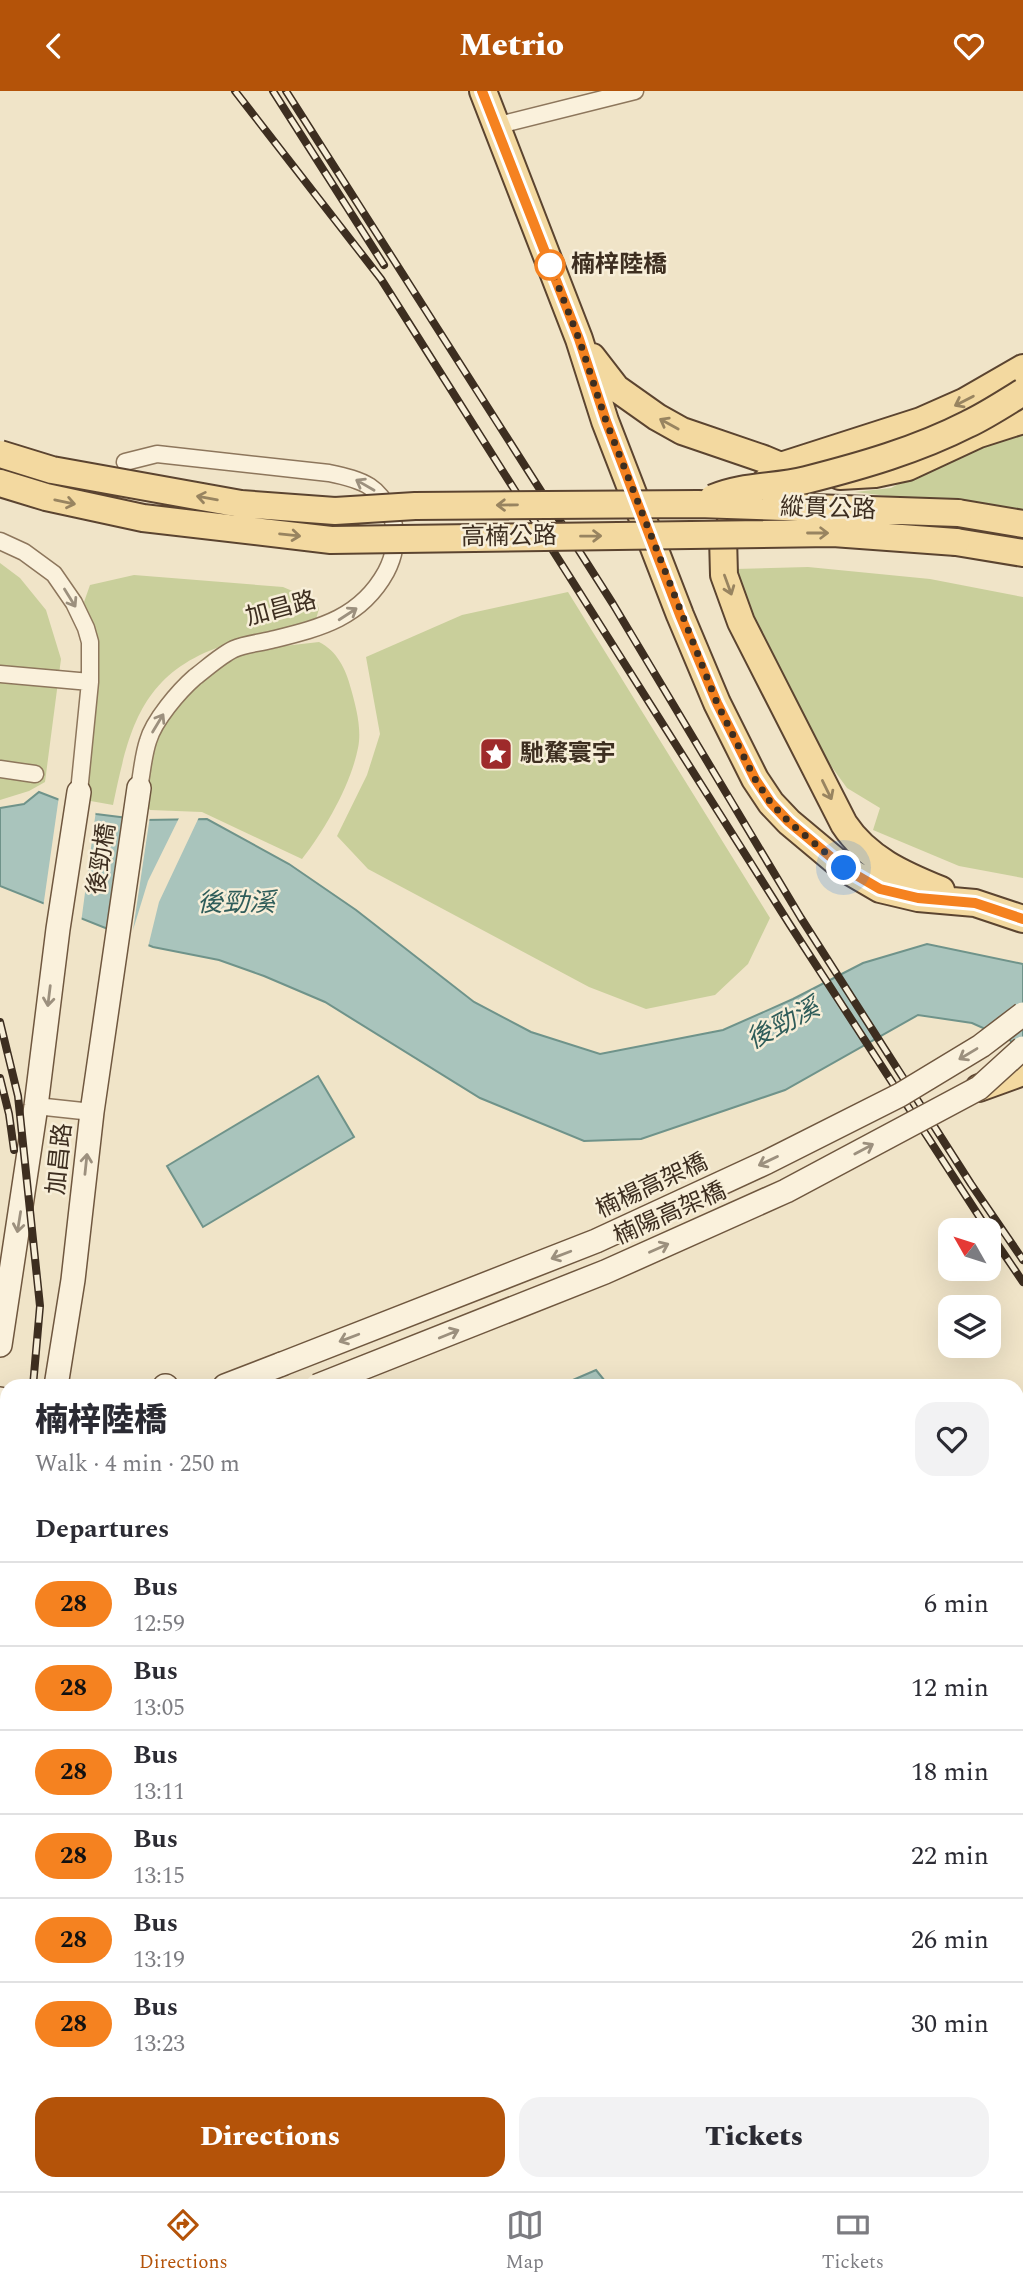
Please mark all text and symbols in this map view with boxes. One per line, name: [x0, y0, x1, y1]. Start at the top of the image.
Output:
text: Metrio: [459, 21, 564, 70]
icon: back: [35, 27, 73, 65]
icon: heart: [950, 27, 988, 65]
place label: 楠梓陸橋: [571, 247, 667, 283]
marker: 楠梓陸橋: [535, 250, 565, 280]
one-way arrow: [954, 395, 975, 409]
one-way arrow: [660, 417, 680, 431]
one-way arrow: [355, 477, 375, 491]
street label: 縱貫公路: [779, 489, 877, 529]
one-way arrow: [196, 490, 219, 504]
one-way arrow: [54, 496, 76, 509]
one-way arrow: [496, 499, 519, 512]
street label: 高楠公路: [461, 518, 557, 556]
one-way arrow: [807, 527, 830, 540]
one-way arrow: [278, 529, 301, 542]
one-way arrow: [579, 529, 602, 542]
one-way arrow: [722, 574, 735, 596]
street label: 加昌路: [242, 582, 320, 636]
one-way arrow: [63, 588, 78, 607]
one-way arrow: [337, 607, 357, 621]
one-way arrow: [151, 714, 165, 734]
place icon: 馳騖寰宇: [477, 735, 515, 773]
place label: 馳騖寰宇: [520, 736, 616, 772]
one-way arrow: [821, 779, 834, 800]
street label: 後勁橋: [79, 821, 125, 897]
your location: [826, 850, 861, 885]
water label: 後勁溪: [197, 883, 279, 923]
one-way arrow: [43, 985, 56, 1007]
water label: 後勁溪: [739, 986, 830, 1060]
one-way arrow: [959, 1047, 979, 1061]
street label: 加昌路: [38, 1121, 82, 1197]
one-way arrow: [853, 1142, 874, 1155]
street label: 楠楊高架橋: [590, 1144, 714, 1228]
one-way arrow: [80, 1153, 93, 1175]
one-way arrow: [758, 1155, 779, 1168]
street label: 楠陽高架橋: [608, 1173, 732, 1255]
one-way arrow: [12, 1210, 25, 1233]
north arrow: [938, 1218, 1001, 1281]
map controls: [938, 1218, 1001, 1358]
one-way arrow: [648, 1241, 669, 1254]
one-way arrow: [550, 1250, 572, 1263]
button: layers: [938, 1295, 1001, 1358]
one-way arrow: [437, 1326, 459, 1339]
one-way arrow: [338, 1333, 360, 1346]
text: 楠梓陸橋: [35, 1396, 167, 1446]
button: heart: [915, 1402, 989, 1476]
text: Walk · 4 min · 250 m: [35, 1447, 240, 1482]
text: Departures: [35, 1509, 169, 1549]
text: Bus: [133, 1567, 178, 1607]
text: 6 min: [924, 1584, 989, 1624]
text: 28: [60, 1586, 87, 1622]
text: 12:59: [133, 1607, 185, 1642]
text: Bus: [133, 1651, 178, 1691]
text: 12 min: [911, 1668, 989, 1708]
text: 28: [60, 1670, 87, 1706]
text: 13:05: [133, 1691, 185, 1726]
text: Bus: [133, 1735, 178, 1775]
text: 18 min: [911, 1752, 989, 1792]
text: 28: [60, 1754, 87, 1790]
text: 13:11: [133, 1775, 185, 1810]
text: Bus: [133, 1819, 178, 1859]
text: 22 min: [911, 1836, 989, 1876]
text: 28: [60, 1838, 87, 1874]
text: 13:15: [133, 1859, 185, 1894]
text: Bus: [133, 1903, 178, 1943]
text: 26 min: [911, 1920, 989, 1960]
text: 28: [60, 1922, 87, 1958]
text: 13:19: [133, 1943, 185, 1978]
text: Bus: [133, 1987, 178, 2027]
text: 30 min: [911, 2004, 989, 2044]
text: 28: [60, 2006, 87, 2042]
text: 13:23: [133, 2027, 185, 2062]
button: Directions: [35, 2097, 505, 2177]
button: Tickets: [519, 2097, 989, 2177]
tab: Directions: [139, 2206, 228, 2277]
tab: Map: [506, 2206, 544, 2277]
tab: Tickets: [822, 2206, 884, 2277]

